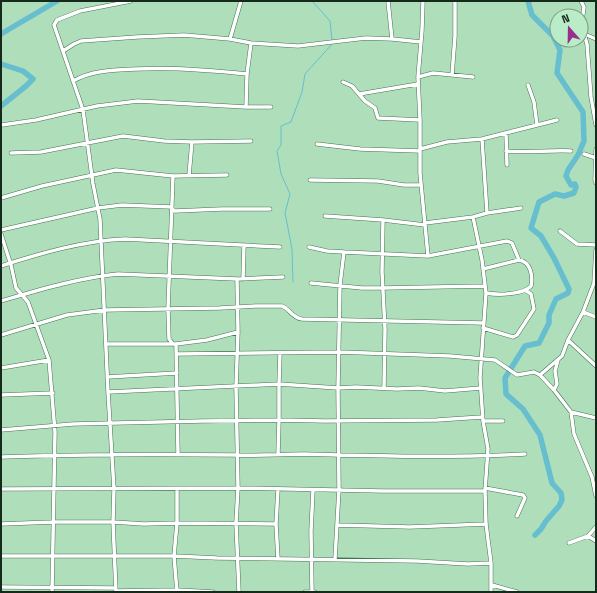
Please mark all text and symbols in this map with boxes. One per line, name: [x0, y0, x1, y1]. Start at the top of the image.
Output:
north arrow: [549, 8, 589, 48]
text: N: [560, 11, 571, 26]

